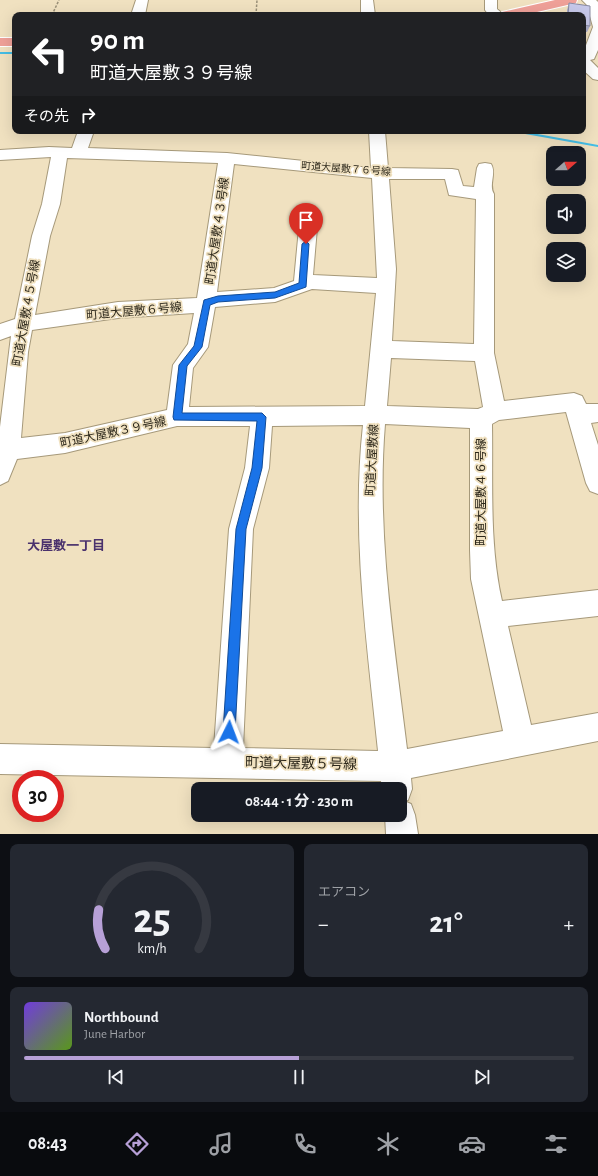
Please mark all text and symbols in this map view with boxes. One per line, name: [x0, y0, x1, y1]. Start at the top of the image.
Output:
text: 90 m: [90, 27, 145, 55]
icon: left: [24, 28, 76, 80]
text: 町道大屋敷３９号線: [90, 65, 252, 83]
icon: right: [77, 104, 99, 126]
text: その先: [24, 109, 69, 124]
north arrow: [546, 146, 586, 186]
map controls: [546, 146, 586, 282]
street label: 町道大屋敷７６号線: [301, 160, 391, 177]
street label: 町道大屋敷４３号線: [203, 177, 230, 285]
button: sound: [546, 194, 586, 234]
pin: [289, 203, 323, 244]
icon: arrive: [295, 209, 317, 231]
button: layers: [546, 242, 586, 282]
street label: 町道大屋敷４５号線: [10, 259, 41, 367]
street label: 町道大屋敷６号線: [86, 300, 182, 321]
street label: 町道大屋敷３９号線: [59, 414, 167, 449]
street label: 町道大屋敷線: [363, 424, 380, 496]
street label: 町道大屋敷４６号線: [474, 438, 487, 546]
district label: 大屋敷一丁目: [27, 538, 105, 553]
position arrow: [208, 711, 250, 753]
street label: 町道大屋敷５号線: [245, 754, 357, 772]
speed limit sign: 30: [12, 770, 64, 822]
text: 08:44 · 1 分 · 230 m: [245, 794, 353, 809]
text: エアコン: [318, 886, 370, 899]
text: 25: [133, 898, 171, 939]
text: 21°: [429, 908, 463, 938]
text: −: [318, 913, 329, 935]
text: +: [563, 913, 574, 935]
text: km/h: [137, 941, 167, 955]
text: Northbound: [84, 1010, 159, 1025]
text: June Harbor: [84, 1028, 145, 1041]
icon: previous: [105, 1066, 127, 1088]
icon: pause: [288, 1066, 310, 1088]
icon: next: [471, 1066, 493, 1088]
icon: directions: [123, 1130, 151, 1158]
icon: music: [207, 1130, 235, 1158]
icon: phone: [291, 1130, 319, 1158]
icon: climate: [374, 1130, 402, 1158]
icon: car: [458, 1130, 486, 1158]
icon: filters: [542, 1130, 570, 1158]
text: 08:43: [28, 1135, 67, 1153]

